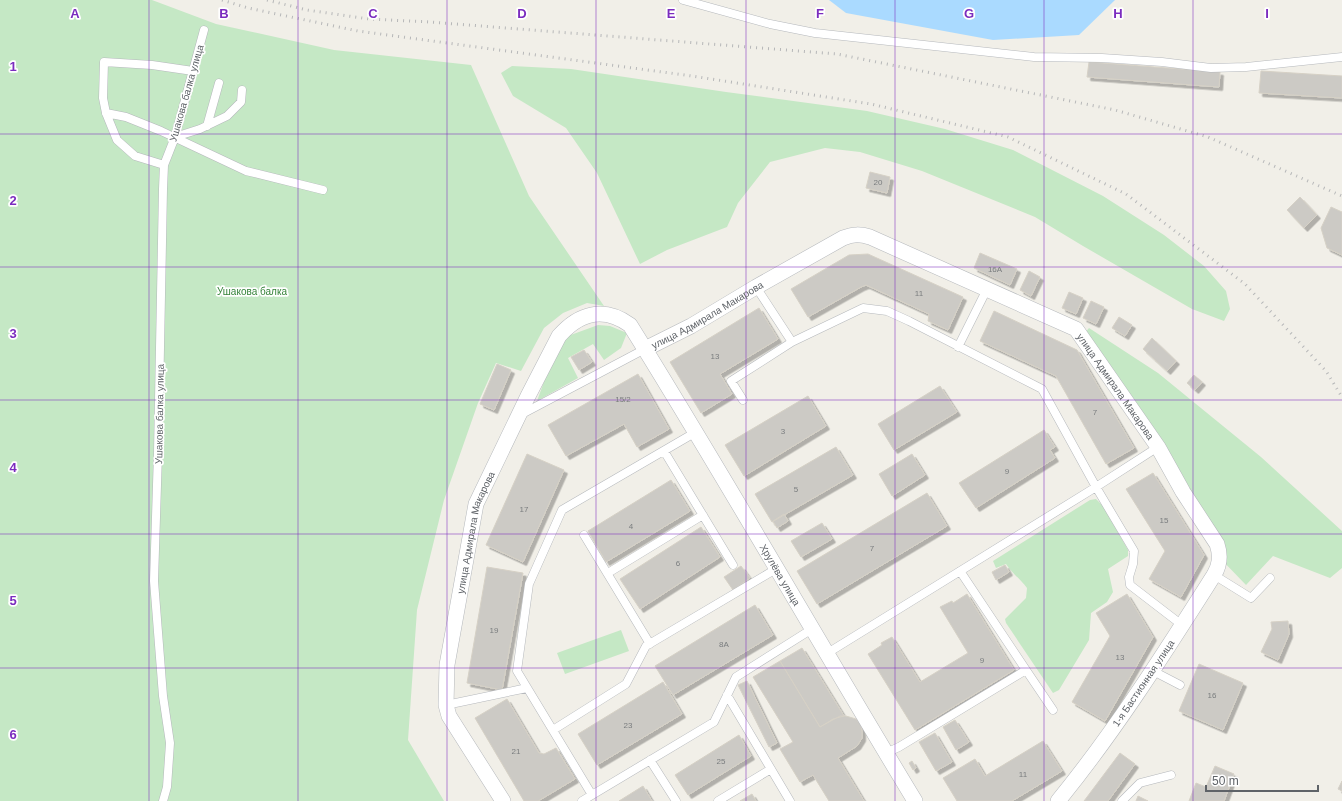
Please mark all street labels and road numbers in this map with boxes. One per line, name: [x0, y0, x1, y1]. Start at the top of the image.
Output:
street label: Ушакова балка улица: [167, 43, 206, 143]
street label: улица Адмирала Макарова: [650, 279, 766, 351]
street label: улица Адмирала Макарова: [1075, 331, 1156, 442]
street label: Ушакова балка улица: [153, 363, 166, 464]
street label: улица Адмирала Макарова: [455, 469, 497, 595]
street label: Хрулёва улица: [758, 542, 803, 608]
street label: 1-я Бастионная улица: [1110, 637, 1177, 729]

